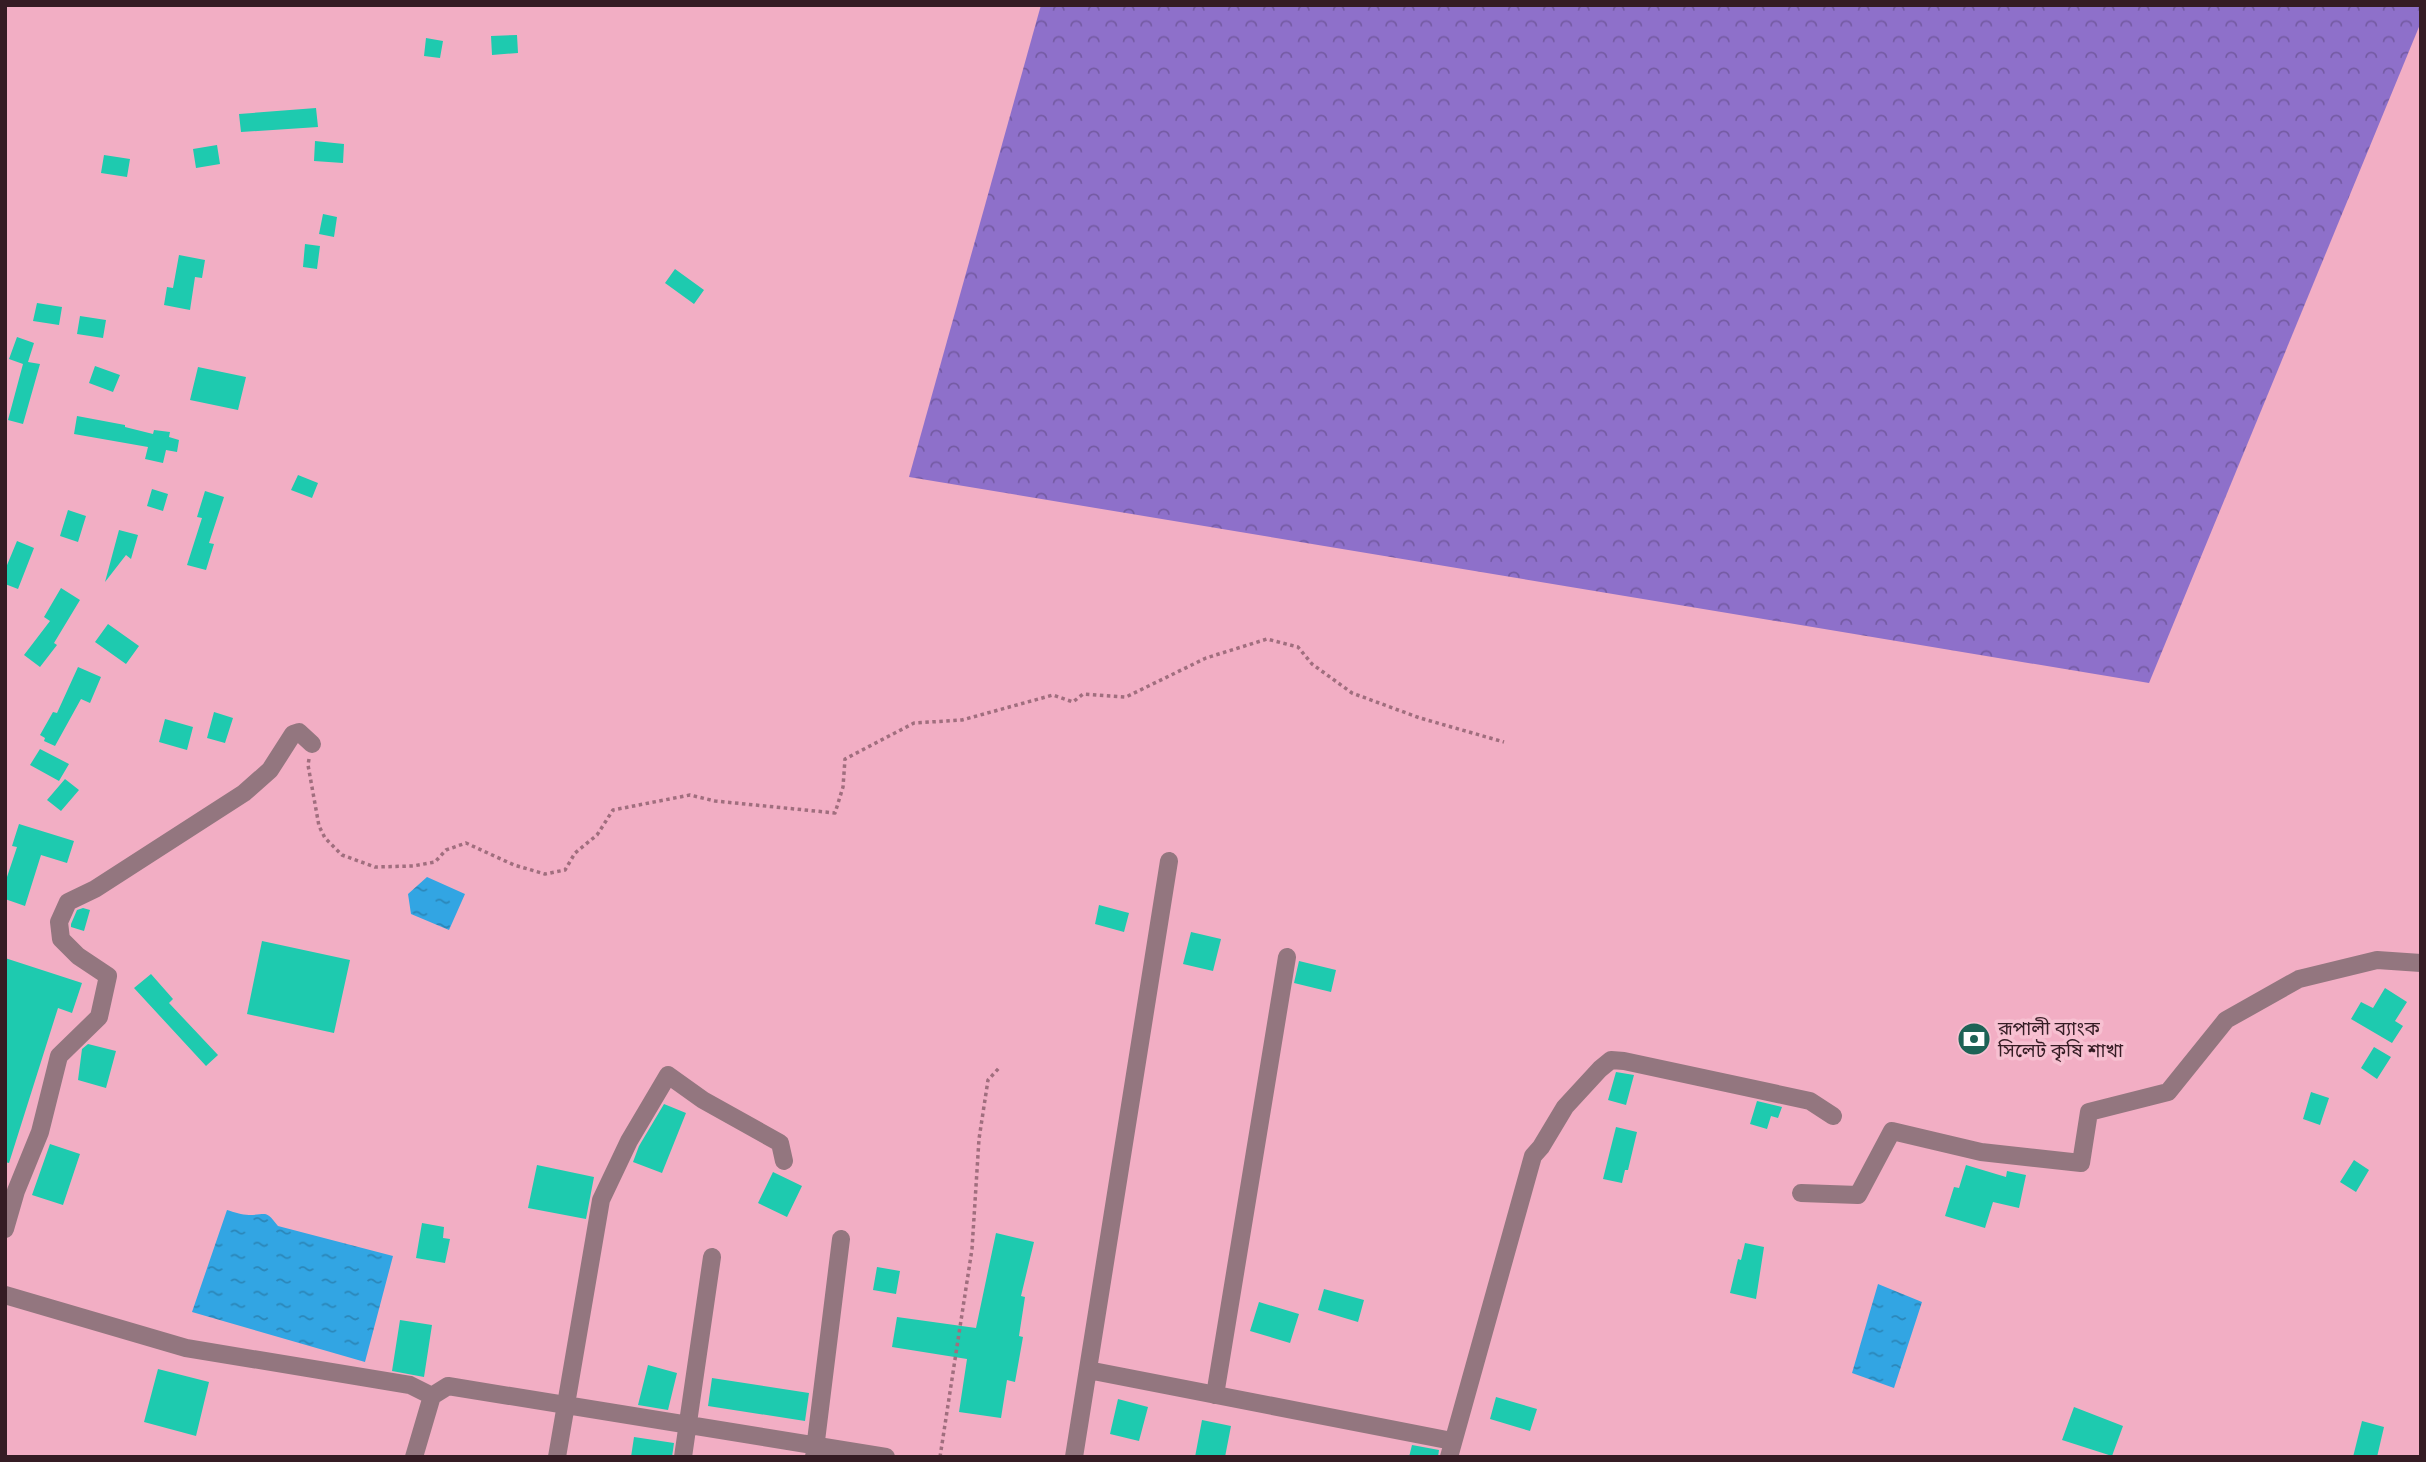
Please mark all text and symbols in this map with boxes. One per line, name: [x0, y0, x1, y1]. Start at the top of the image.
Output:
place label: রূপালী ব্যাংক সিলেট কৃষি শাখা: [1997, 1015, 2124, 1063]
bank icon: রূপালী ব্যাংক সিলেট কৃষি শাখা: [1955, 1020, 1993, 1058]

